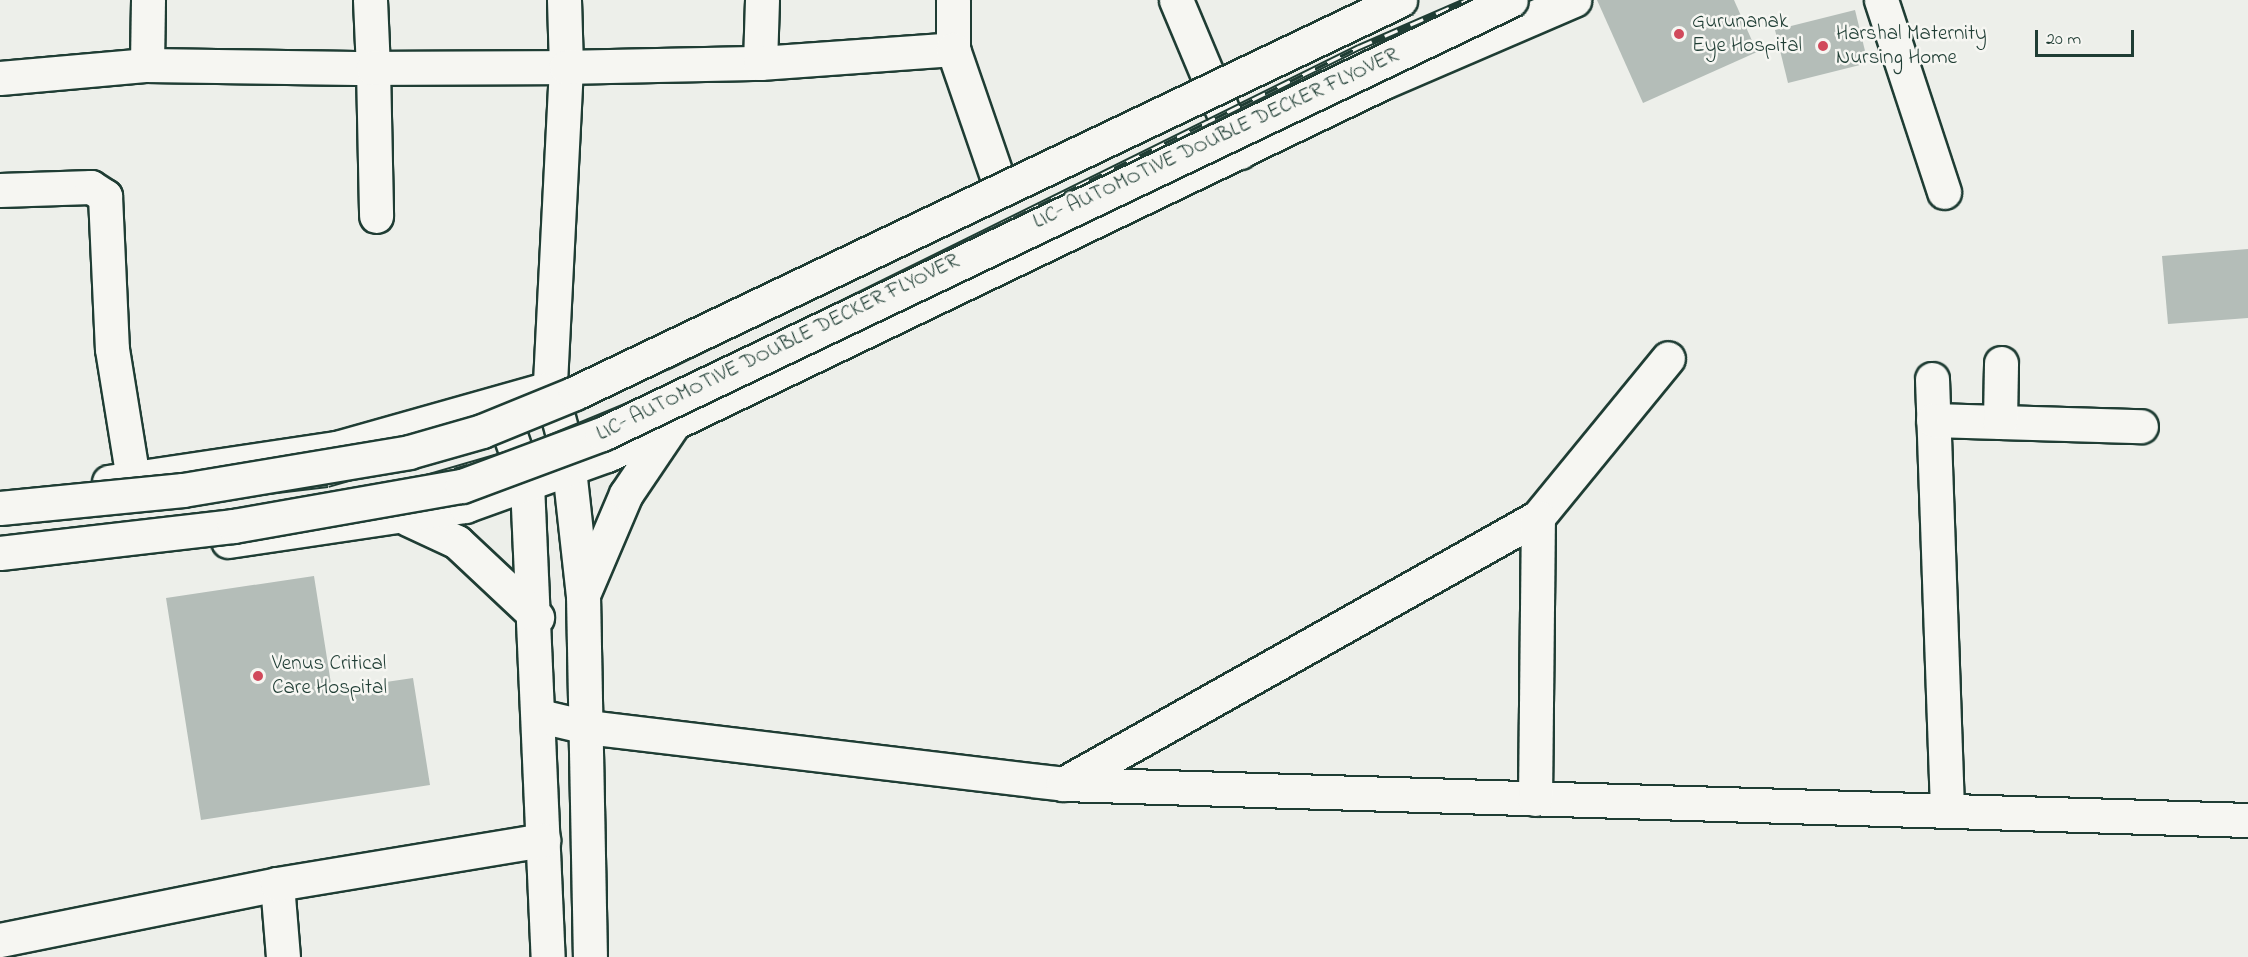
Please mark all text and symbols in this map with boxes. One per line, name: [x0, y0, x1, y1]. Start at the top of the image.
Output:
place label: Gurunanak Eye Hospital: [1692, 9, 1802, 59]
scale bar: [2038, 18, 2137, 56]
place label: Harshal Maternity Nursing Home: [1836, 21, 1987, 71]
marker: Gurunanak Eye Hospital: [1670, 25, 1688, 43]
text: 20 m: [2046, 27, 2081, 53]
marker: Harshal Maternity Nursing Home: [1814, 37, 1832, 55]
street label: LIC- AUTOMOTIVE DOUBLE DECKER FLYOVER: [1029, 43, 1403, 235]
street label: LIC- AUTOMOTIVE DOUBLE DECKER FLYOVER: [593, 249, 963, 447]
place label: Venus Critical Care Hospital: [272, 651, 387, 701]
marker: Venus Critical Care Hospital: [249, 667, 267, 685]

